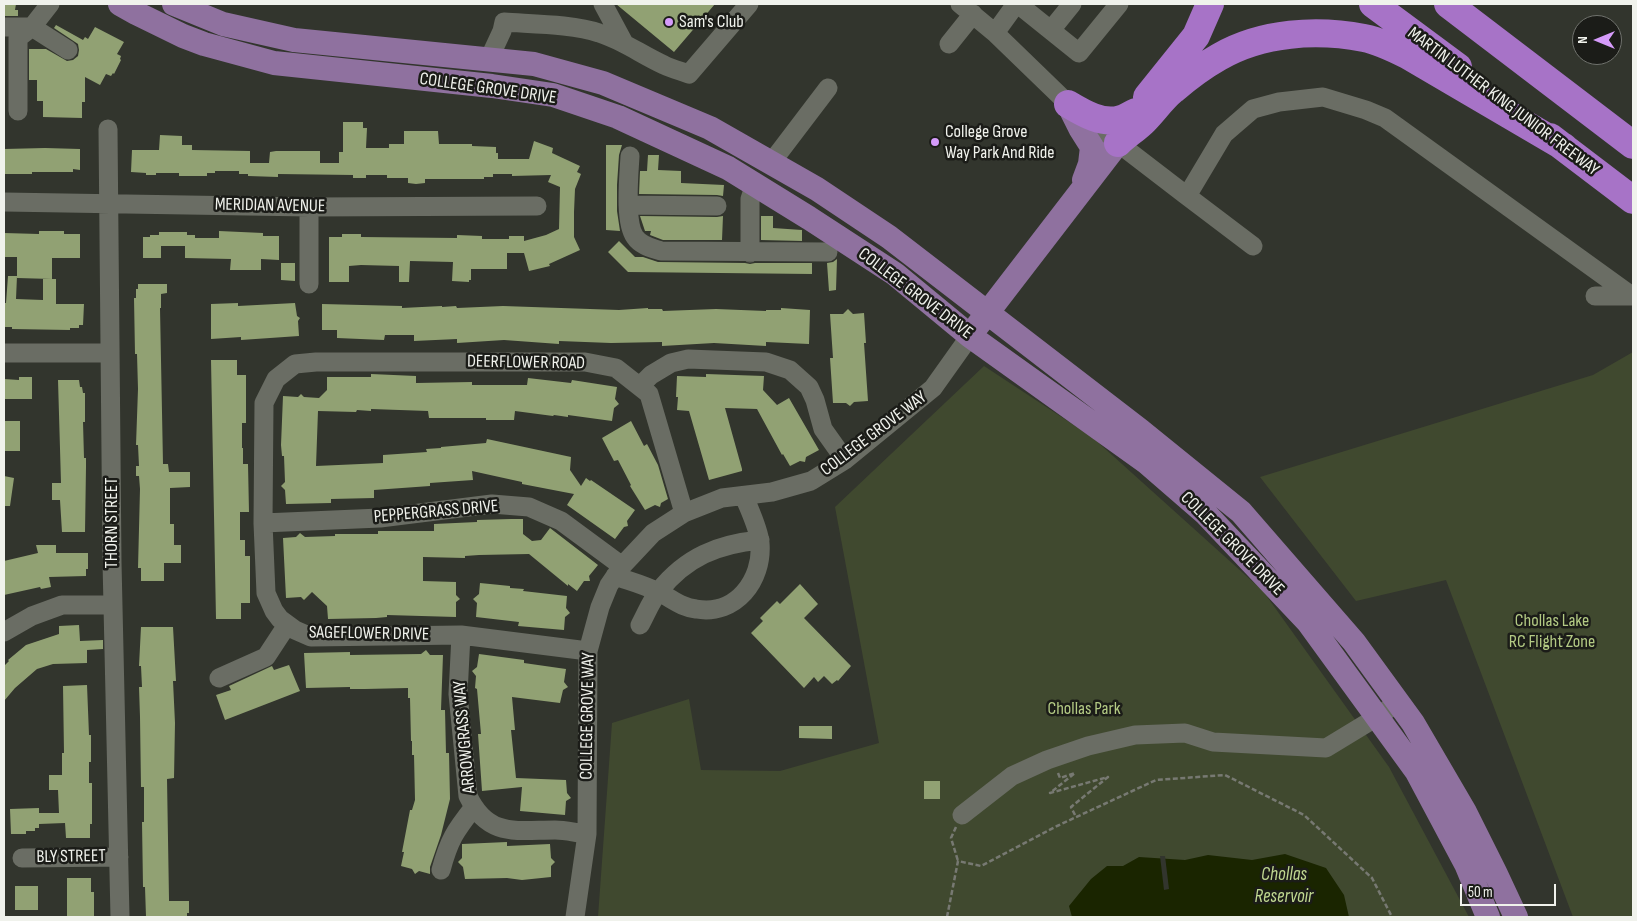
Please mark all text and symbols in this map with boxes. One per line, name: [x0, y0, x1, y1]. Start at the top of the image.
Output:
place label: Sam's Club: [679, 11, 744, 33]
north arrow: [1572, 15, 1622, 65]
marker: Sam's Club: [663, 16, 675, 28]
street label: MARTIN LUTHER KING JUNIOR FREEWAY: [1403, 23, 1603, 181]
street label: COLLEGE GROVE DRIVE: [418, 69, 558, 109]
place label: College Grove Way Park And Ride: [945, 121, 1055, 163]
marker: College Grove Way Park And Ride: [929, 136, 941, 148]
street label: MERIDIAN AVENUE: [215, 194, 325, 218]
street label: COLLEGE GROVE DRIVE: [853, 244, 977, 344]
street label: DEERFLOWER ROAD: [467, 351, 585, 375]
street label: COLLEGE GROVE WAY: [817, 387, 931, 481]
street label: THORN STREET: [101, 477, 123, 569]
street label: COLLEGE GROVE DRIVE: [1176, 488, 1288, 600]
street label: PEPPERGRASS DRIVE: [373, 496, 499, 528]
park label: Chollas Lake RC Flight Zone: [1509, 610, 1595, 652]
street label: SAGEFLOWER DRIVE: [309, 622, 429, 646]
street label: COLLEGE GROVE WAY: [576, 652, 600, 780]
street label: ARROWGRASS WAY: [449, 680, 481, 794]
park label: Chollas Park: [1047, 698, 1121, 720]
street label: BLY STREET: [36, 846, 106, 868]
water label: Chollas Reservoir: [1255, 864, 1313, 908]
scale bar: [1462, 874, 1558, 906]
text: 50 m: [1468, 883, 1493, 902]

